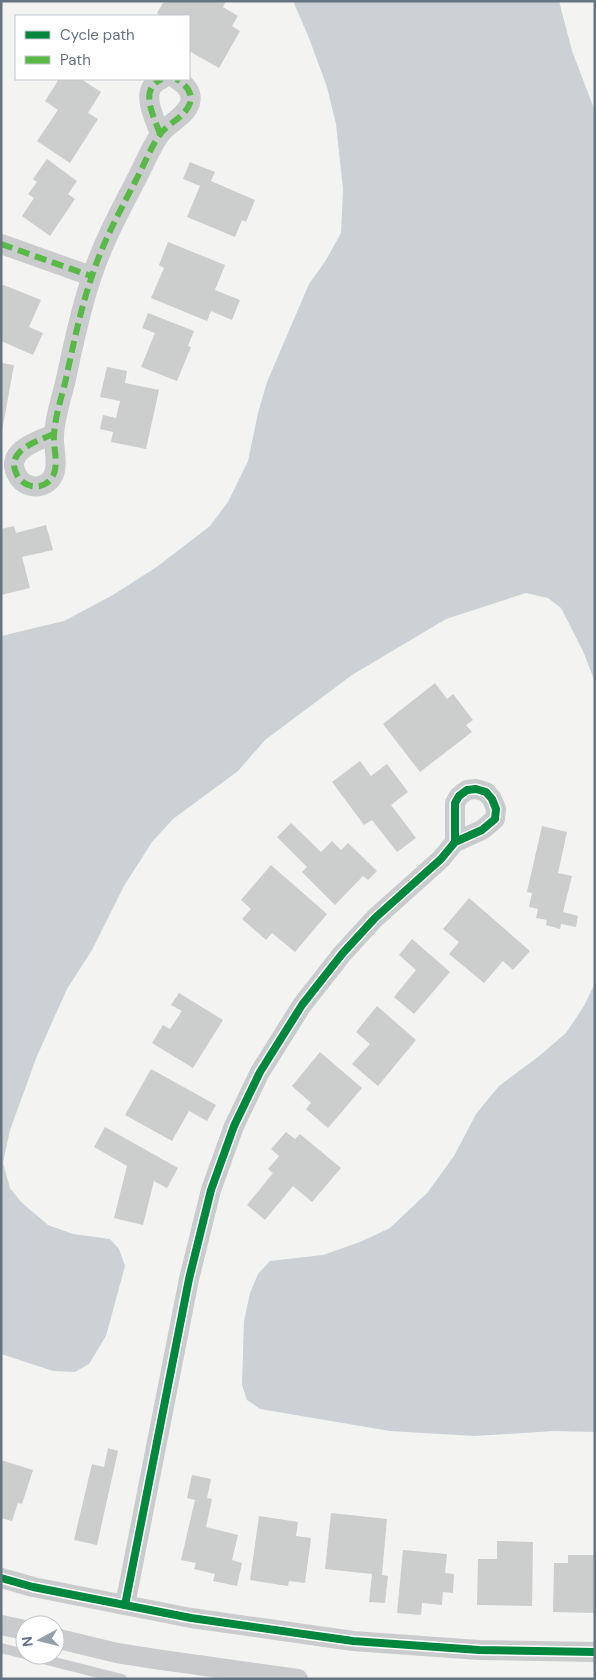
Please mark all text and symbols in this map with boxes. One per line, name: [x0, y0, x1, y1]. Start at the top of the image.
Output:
legend: [15, 15, 190, 80]
text: Cycle path: [60, 25, 135, 45]
text: Path: [60, 50, 91, 70]
north arrow: [15, 1615, 65, 1665]
text: N: [18, 1635, 37, 1648]

